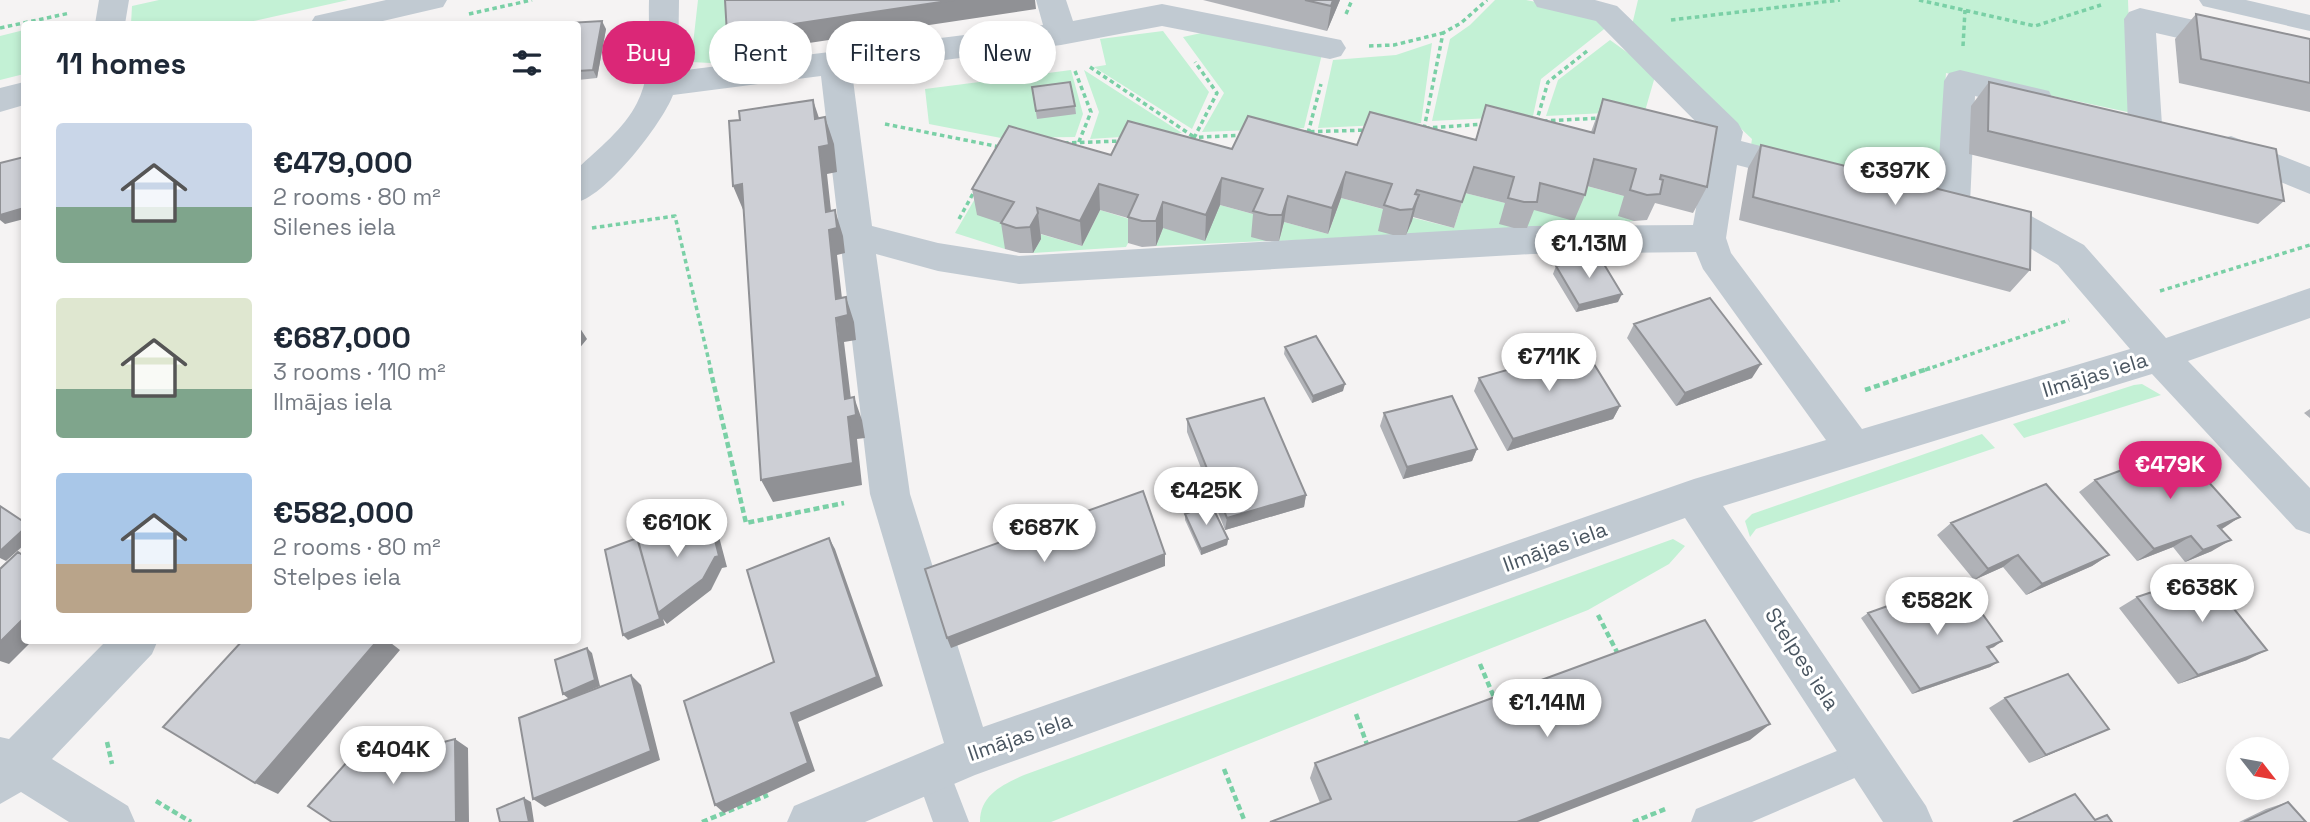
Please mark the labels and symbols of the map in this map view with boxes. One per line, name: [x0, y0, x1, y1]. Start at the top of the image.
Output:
pin: €397K: [1846, 148, 1944, 207]
pin: €1.13M: [1532, 220, 1646, 280]
pin: €711K: [1500, 334, 1598, 393]
street label: Ilmājas iela: [2039, 346, 2151, 403]
pin: €479K: [2121, 442, 2219, 501]
pin: €425K: [1157, 468, 1255, 527]
pin: €610K: [628, 500, 726, 559]
pin: €687K: [995, 504, 1093, 564]
street label: Ilmājas iela: [1499, 515, 1611, 578]
pin: €638K: [2153, 564, 2251, 624]
pin: €582K: [1888, 578, 1986, 637]
street label: Stelpes iela: [1759, 602, 1846, 715]
pin: €1.14M: [1490, 680, 1604, 739]
street label: Ilmājas iela: [964, 706, 1076, 767]
pin: €404K: [344, 726, 442, 786]
north arrow: [2226, 737, 2289, 800]

